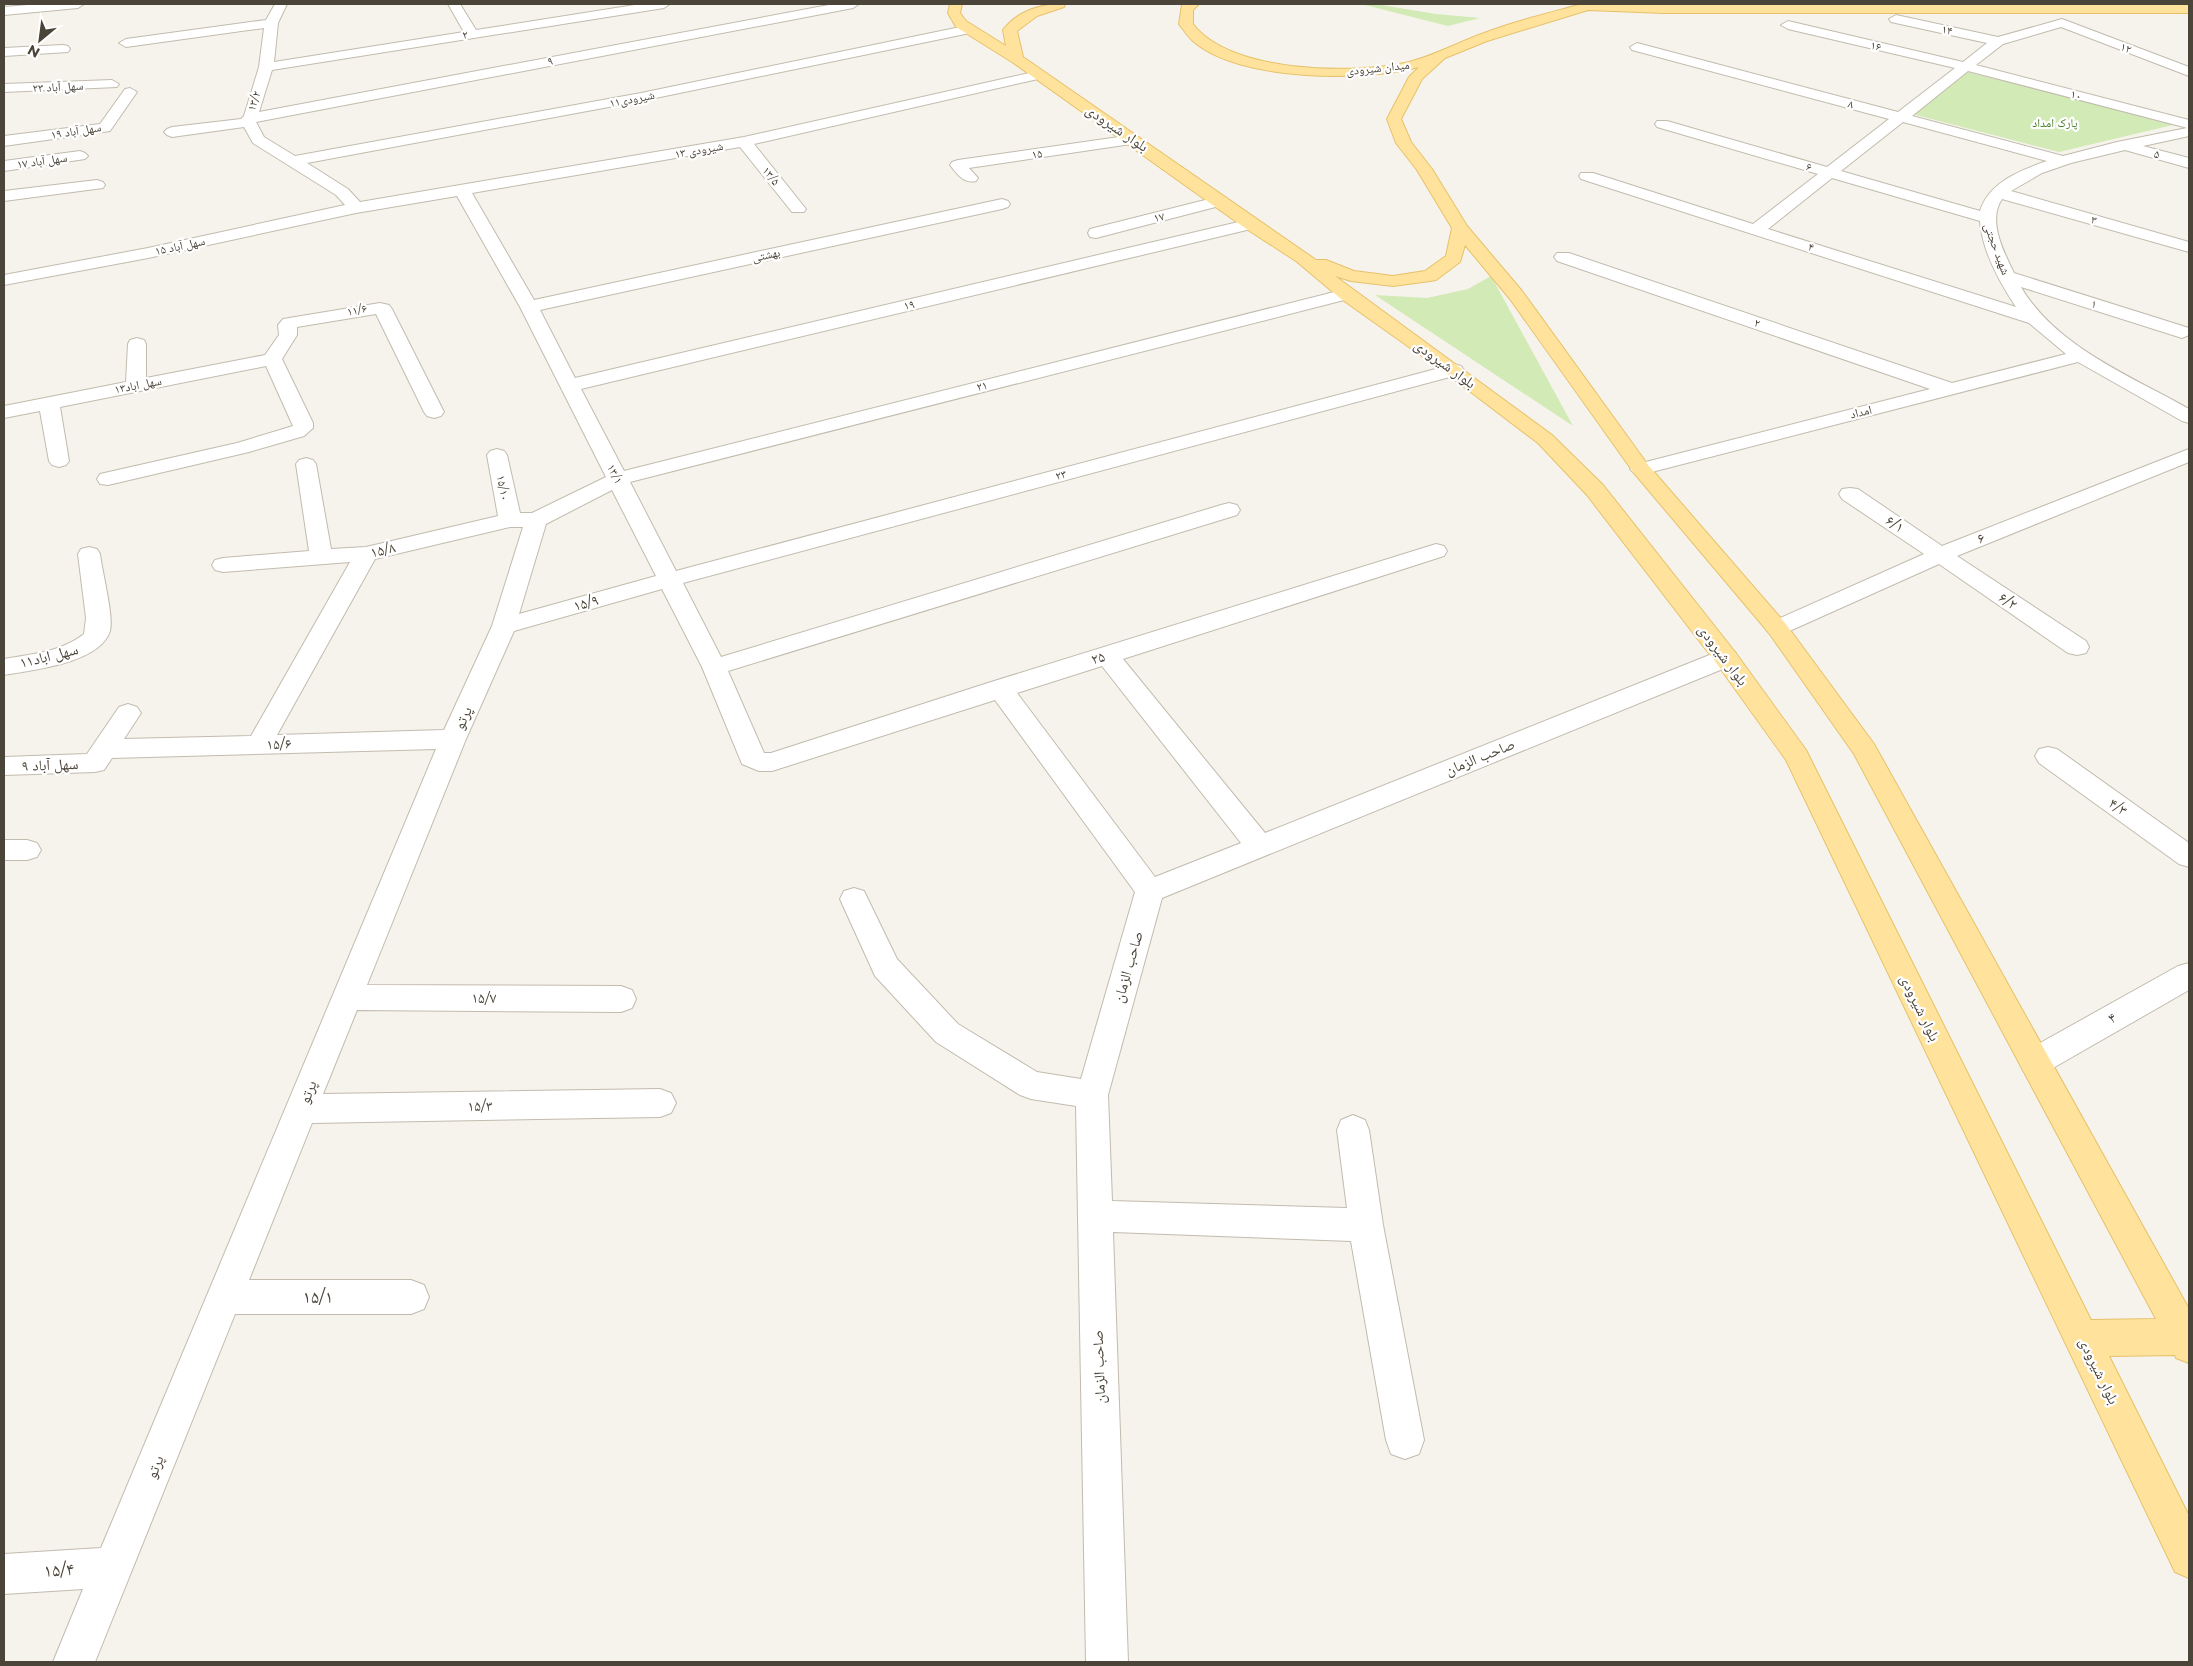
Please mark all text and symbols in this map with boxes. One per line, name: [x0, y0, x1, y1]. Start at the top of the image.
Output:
north arrow: [15, 15, 65, 65]
street label: ۱۴: [1940, 21, 1954, 38]
street label: ۲: [461, 27, 469, 42]
street label: ۱۶: [1869, 37, 1883, 54]
street label: ۱۲: [2118, 39, 2134, 56]
text: N: [24, 41, 43, 62]
street label: ۹: [546, 53, 554, 68]
street label: میدان شیرودی: [1346, 57, 1410, 78]
street label: سهل آباد ۲۳: [32, 78, 84, 96]
street label: ۱۰: [2069, 86, 2083, 103]
street label: ۱۱شیرودی: [608, 87, 656, 110]
street label: ۱۳/۲: [243, 89, 264, 113]
street label: ۸: [1847, 96, 1856, 112]
street label: بلوار شیرودی: [1082, 100, 1152, 156]
park label: پارک امداد: [2032, 115, 2078, 130]
street label: سهل آباد ۱۹: [50, 119, 102, 142]
street label: شیرودی ۱۳: [673, 138, 724, 161]
street label: ۱۵: [1031, 145, 1043, 162]
street label: ۵: [2153, 146, 2162, 161]
street label: سهل آباد ۱۷: [16, 150, 68, 172]
street label: ۶: [1804, 159, 1814, 174]
street label: ۱۳/۵: [759, 163, 784, 188]
street label: ۱۷: [1152, 208, 1167, 225]
street label: ۳: [2089, 212, 2099, 227]
street label: شهید حجتی: [1981, 221, 2014, 277]
street label: سهل آباد ۱۵: [153, 233, 206, 258]
street label: ۴: [1806, 239, 1816, 254]
street label: بهشتی: [750, 244, 781, 265]
street label: ۱۹: [902, 296, 916, 313]
street label: ۱: [2089, 296, 2099, 311]
street label: ۱۱/۶: [346, 300, 368, 319]
street label: ۲: [1752, 315, 1762, 330]
street label: بلوار شیرودی: [1410, 335, 1480, 393]
street label: سهل اباد۱۳: [113, 373, 163, 397]
street label: ۲۱: [975, 377, 989, 394]
street label: امداد: [1848, 402, 1873, 421]
street label: ۱۳/۱: [604, 461, 627, 486]
street label: ۲۳: [1054, 466, 1068, 483]
street label: ۱۵/۱۰: [494, 474, 513, 502]
street label: ۶/۱: [1882, 511, 1908, 537]
street label: ۶: [1974, 527, 1988, 548]
street label: ۱۵/۸: [368, 537, 398, 562]
street label: ۶/۲: [1995, 588, 2021, 614]
street label: ۱۵/۹: [571, 590, 601, 615]
street label: بلوار شیرودی: [1693, 620, 1753, 690]
street label: سهل اباد۱۱: [18, 639, 80, 673]
street label: ۲۵: [1089, 646, 1107, 669]
street label: پرتو: [449, 703, 476, 732]
street label: ۱۵/۶: [266, 734, 292, 753]
street label: صاحب الزمان: [1442, 734, 1518, 780]
street label: سهل آباد ۹: [21, 754, 79, 776]
street label: ۴/۳: [2105, 794, 2132, 820]
street label: صاحب الزمان: [1108, 929, 1148, 1005]
street label: بلوار شیرودی: [1895, 971, 1945, 1045]
street label: ۱۵/۷: [471, 988, 497, 1007]
street label: ۴: [2104, 1007, 2120, 1028]
street label: پرتو: [294, 1077, 321, 1106]
street label: ۱۵/۳: [467, 1096, 493, 1115]
street label: ۱۵/۱: [303, 1286, 333, 1308]
street label: صاحب الزمان: [1088, 1330, 1110, 1404]
street label: بلوار شیرودی: [2074, 1334, 2124, 1408]
street label: پرتو: [141, 1452, 168, 1481]
street label: ۱۵/۴: [43, 1558, 75, 1582]

